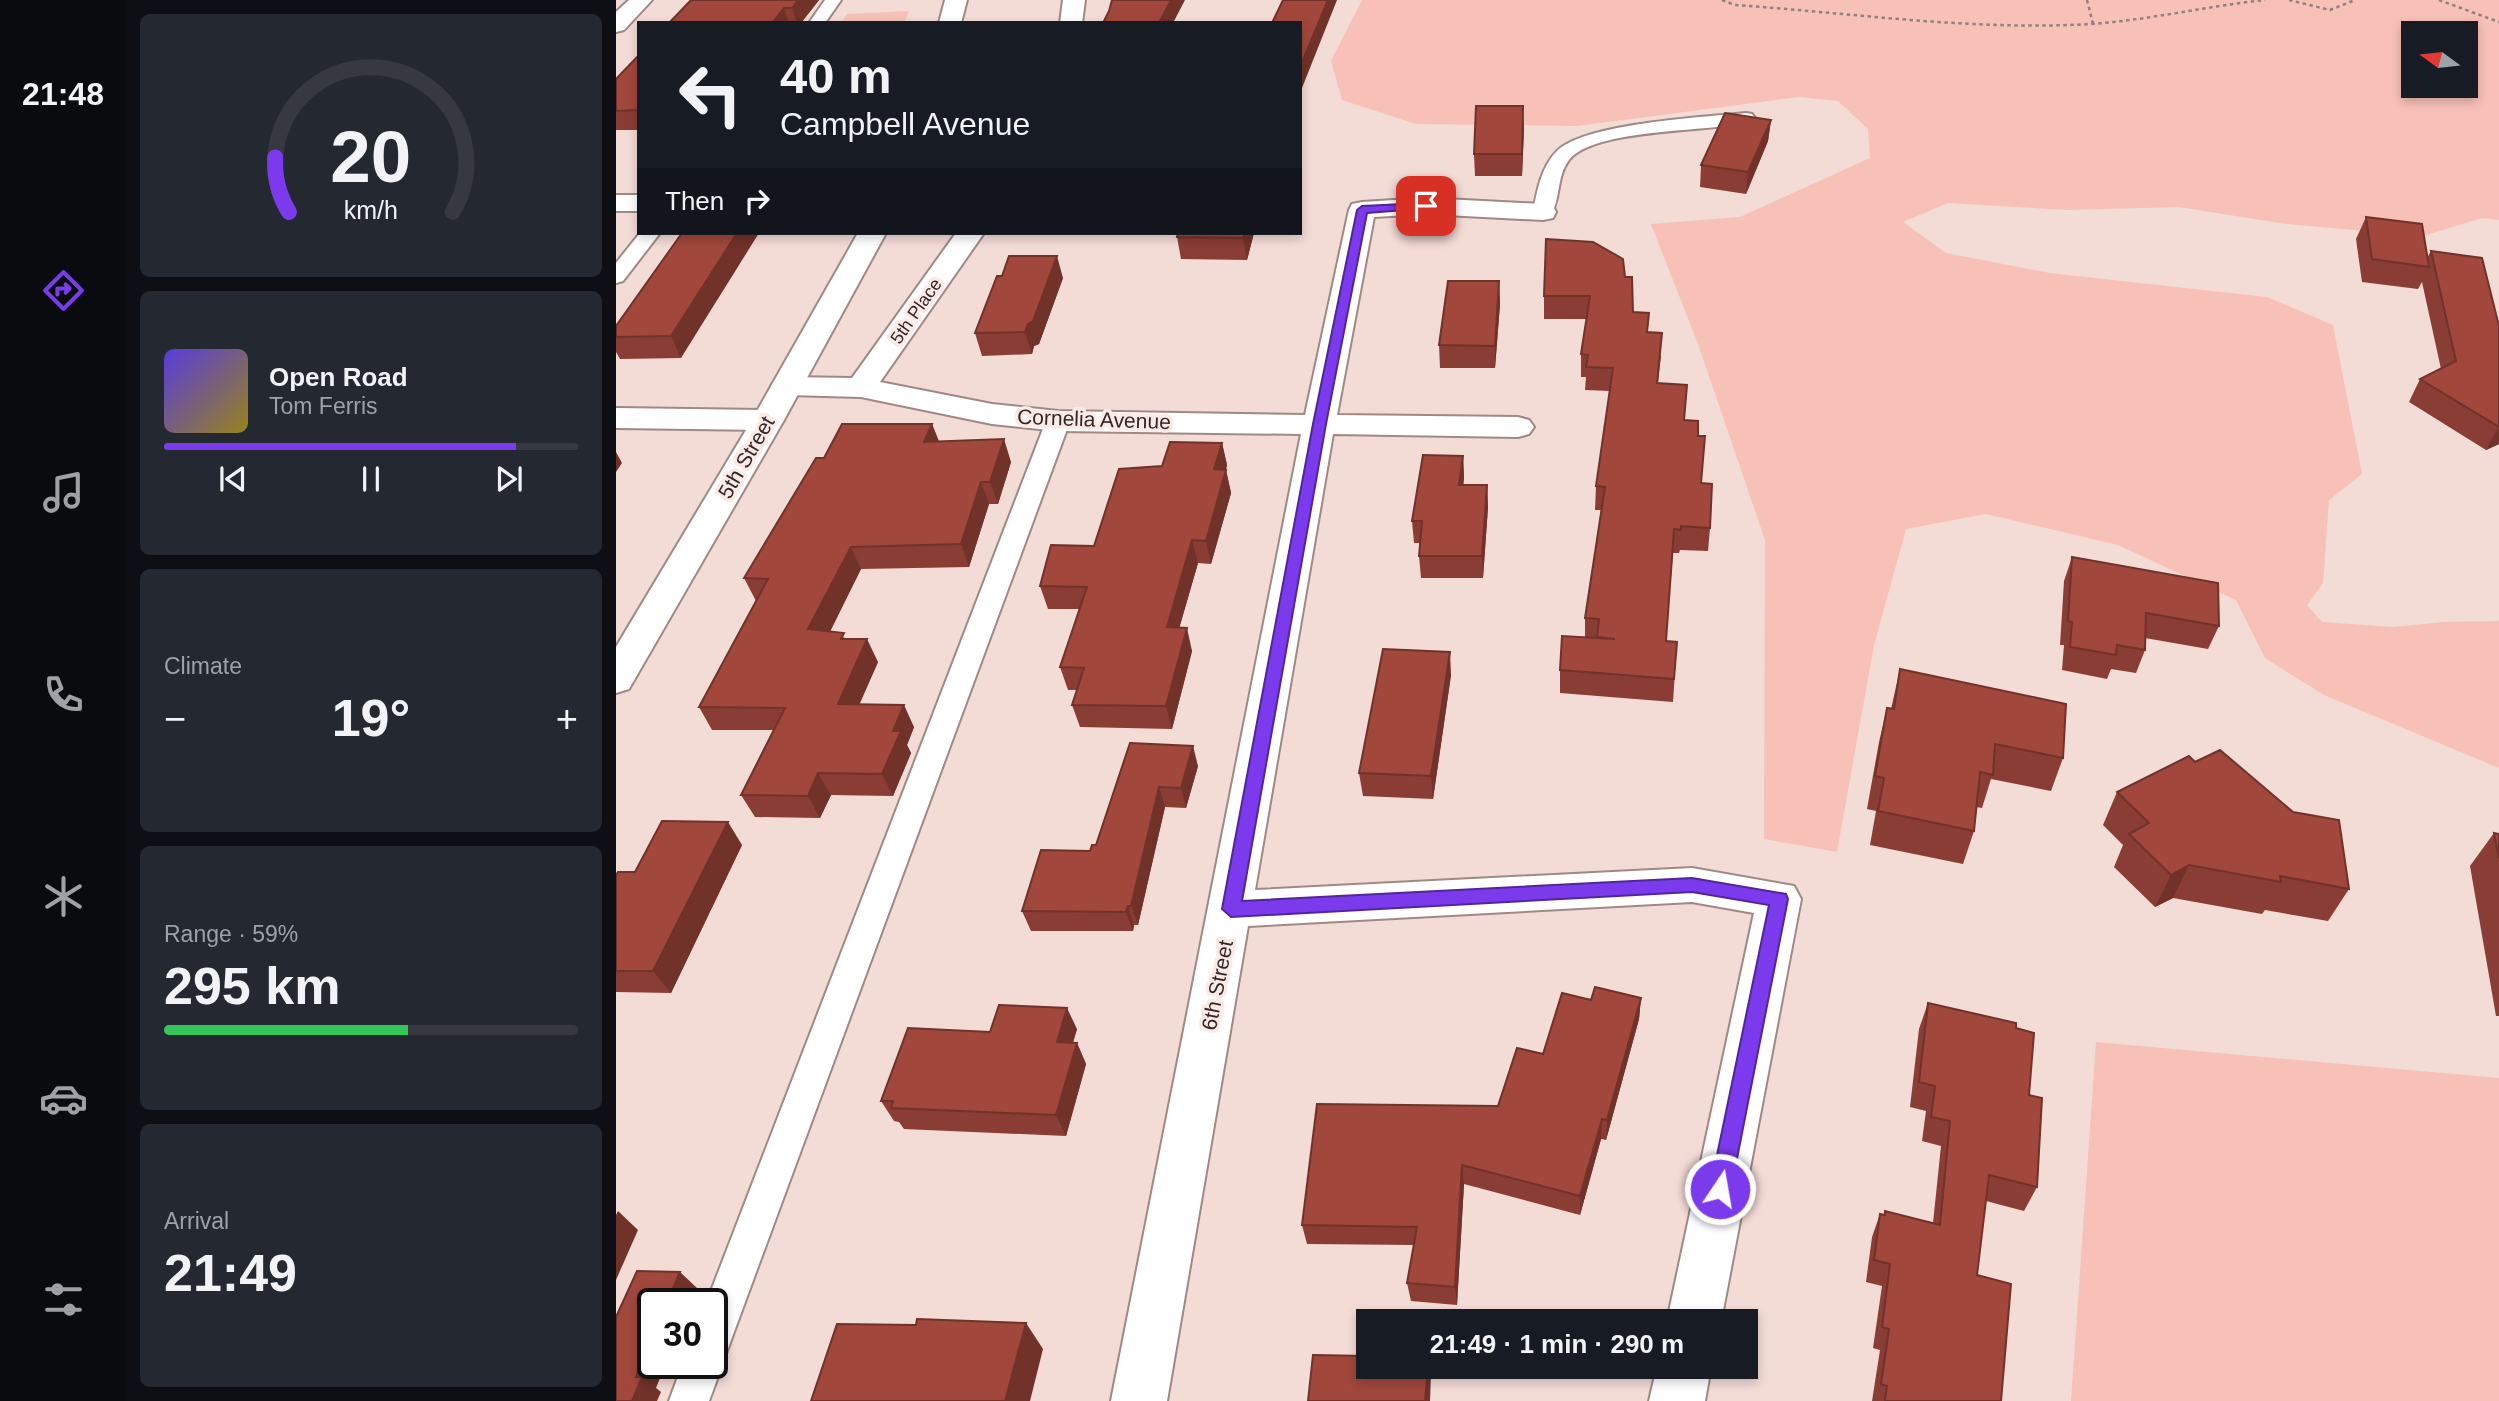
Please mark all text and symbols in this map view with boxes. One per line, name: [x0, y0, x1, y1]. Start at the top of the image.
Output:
north arrow: [2401, 21, 2478, 98]
map controls: [2401, 21, 2478, 98]
icon: left: [665, 49, 756, 140]
text: 40 m: [780, 49, 892, 103]
text: 21:48: [22, 76, 104, 112]
text: Campbell Avenue: [780, 106, 1030, 142]
text: 20: [331, 116, 411, 197]
pin: [1396, 176, 1456, 236]
icon: right: [738, 182, 776, 220]
text: Then: [665, 186, 724, 216]
icon: arrive: [1407, 187, 1445, 225]
text: km/h: [344, 196, 398, 224]
icon: directions: [39, 266, 88, 315]
street label: 5th Place: [886, 275, 946, 347]
text: Open Road: [269, 362, 408, 392]
text: Tom Ferris: [269, 393, 378, 419]
street label: Cornelia Avenue: [1017, 405, 1171, 433]
street label: 5th Street: [713, 412, 779, 502]
icon: previous: [214, 460, 252, 498]
icon: pause: [352, 460, 390, 498]
icon: next: [490, 460, 528, 498]
icon: music: [39, 468, 88, 517]
text: Climate: [164, 653, 242, 679]
icon: phone: [39, 670, 88, 719]
text: 19°: [332, 689, 410, 747]
text: −: [164, 698, 186, 740]
text: +: [556, 698, 578, 740]
icon: climate: [39, 872, 88, 921]
text: Range · 59%: [164, 921, 298, 947]
street label: 6th Street: [1197, 938, 1237, 1032]
text: 295 km: [164, 957, 340, 1015]
icon: car: [39, 1074, 88, 1123]
position arrow: [1683, 1152, 1757, 1226]
text: Arrival: [164, 1208, 229, 1234]
text: 21:49: [164, 1244, 297, 1302]
icon: filters: [39, 1275, 88, 1324]
speed limit sign: 30: [637, 1288, 728, 1379]
text: 21:49 · 1 min · 290 m: [1430, 1329, 1684, 1359]

